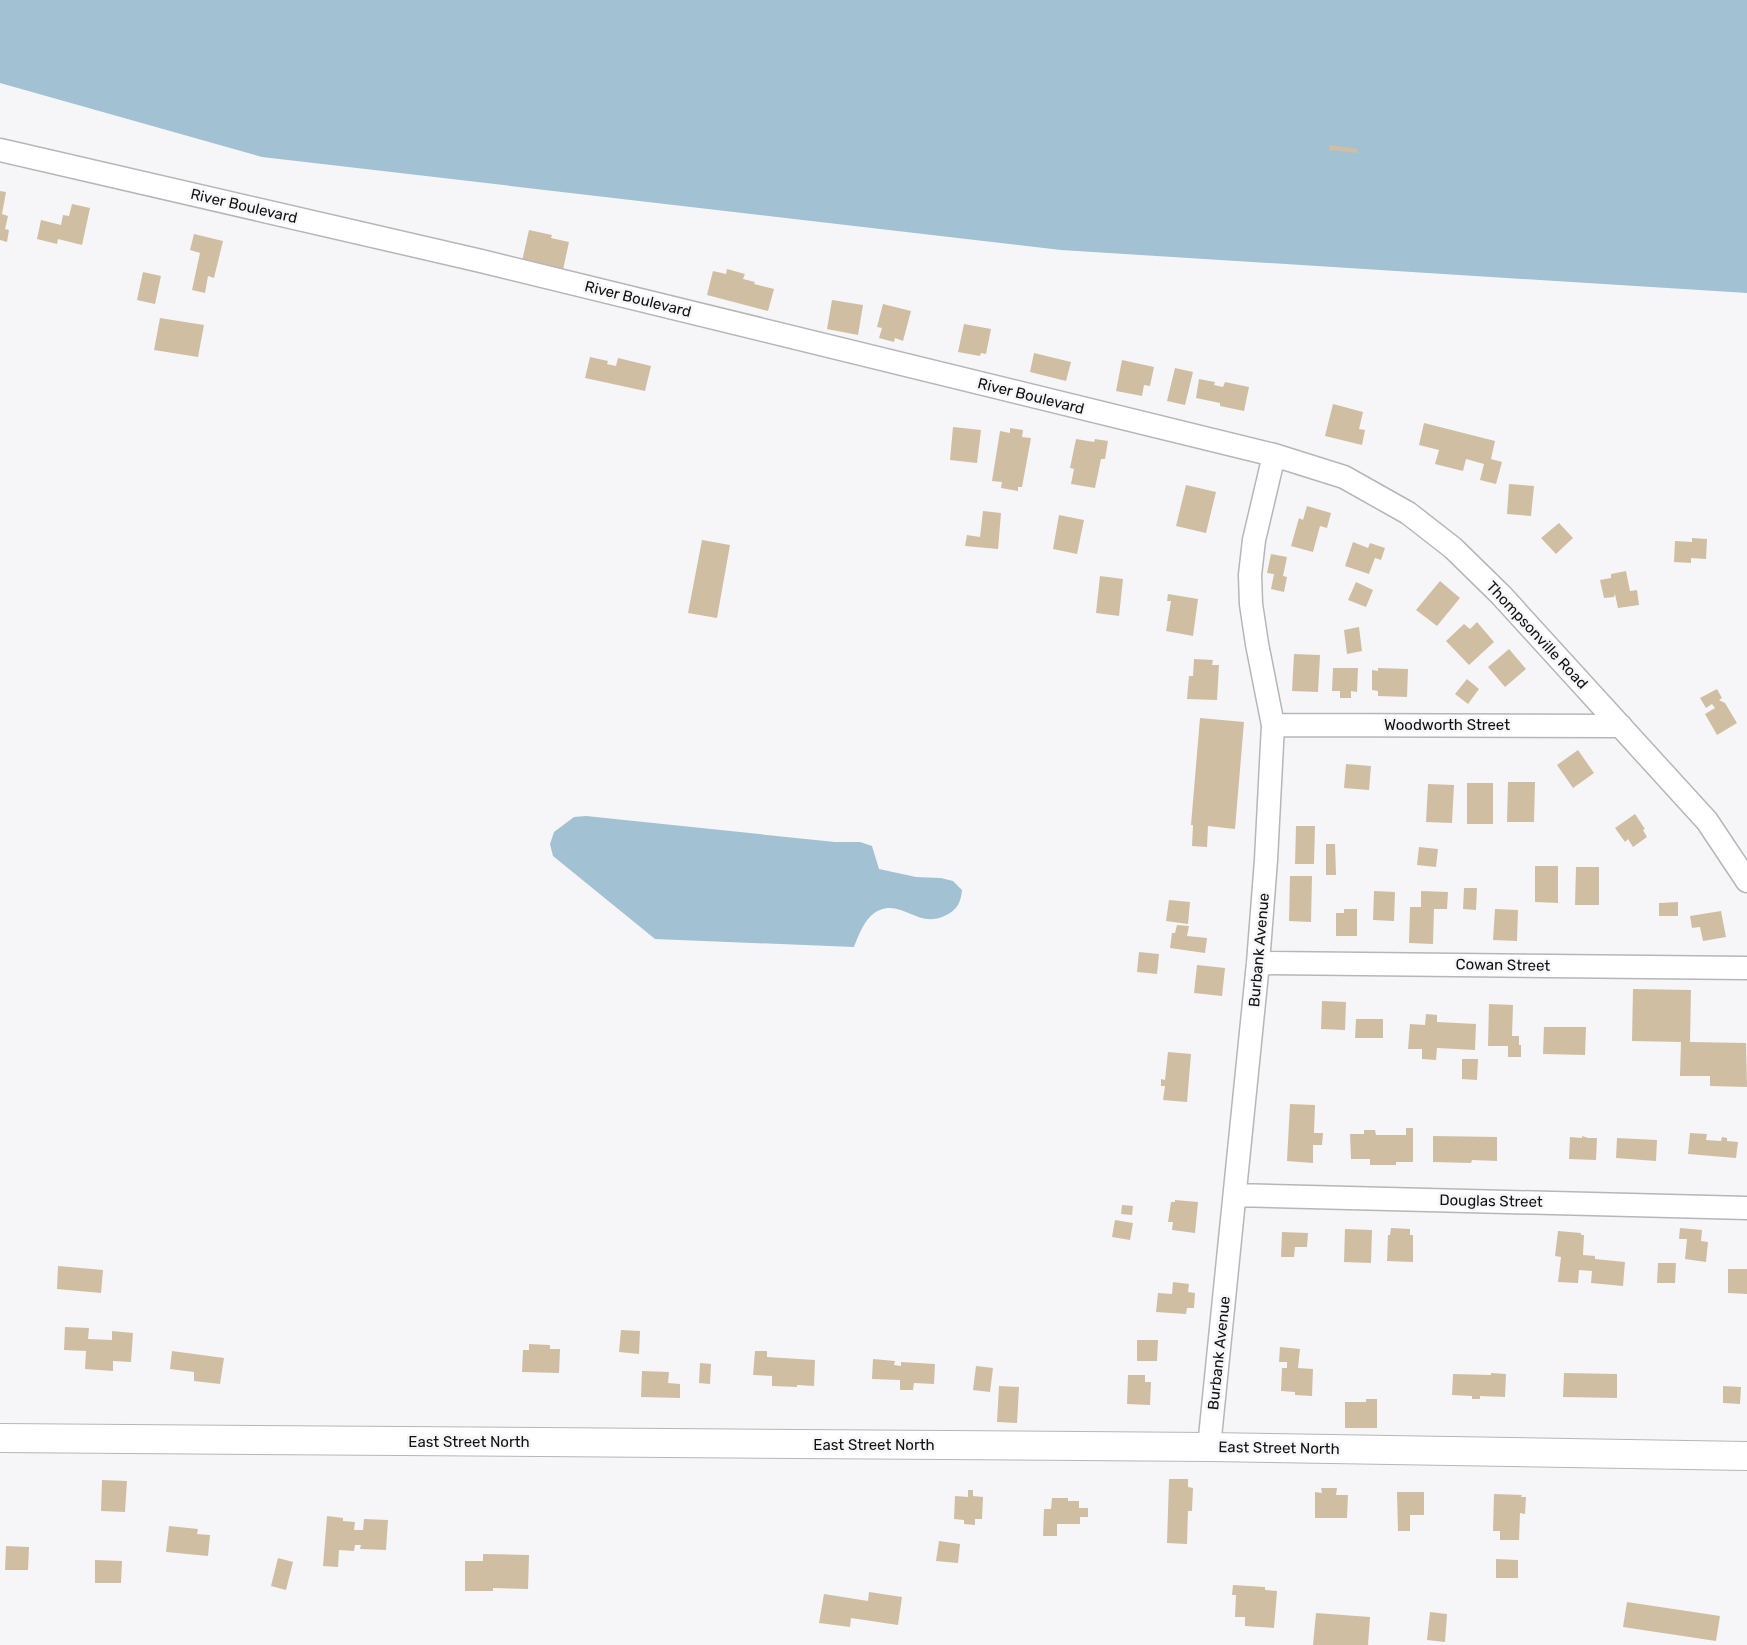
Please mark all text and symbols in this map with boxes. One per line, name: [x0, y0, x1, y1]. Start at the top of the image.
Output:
street label: River Boulevard: [189, 185, 299, 227]
street label: River Boulevard: [583, 277, 693, 321]
street label: River Boulevard: [976, 374, 1086, 418]
street label: Thompsonville Road: [1483, 578, 1591, 692]
street label: Woodworth Street: [1384, 716, 1510, 734]
street label: Burbank Avenue: [1245, 892, 1273, 1008]
street label: Cowan Street: [1456, 955, 1551, 975]
street label: Douglas Street: [1439, 1191, 1543, 1211]
street label: Burbank Avenue: [1204, 1295, 1234, 1411]
street label: East Street North: [408, 1433, 530, 1451]
street label: East Street North: [813, 1436, 935, 1454]
street label: East Street North: [1218, 1438, 1340, 1458]

